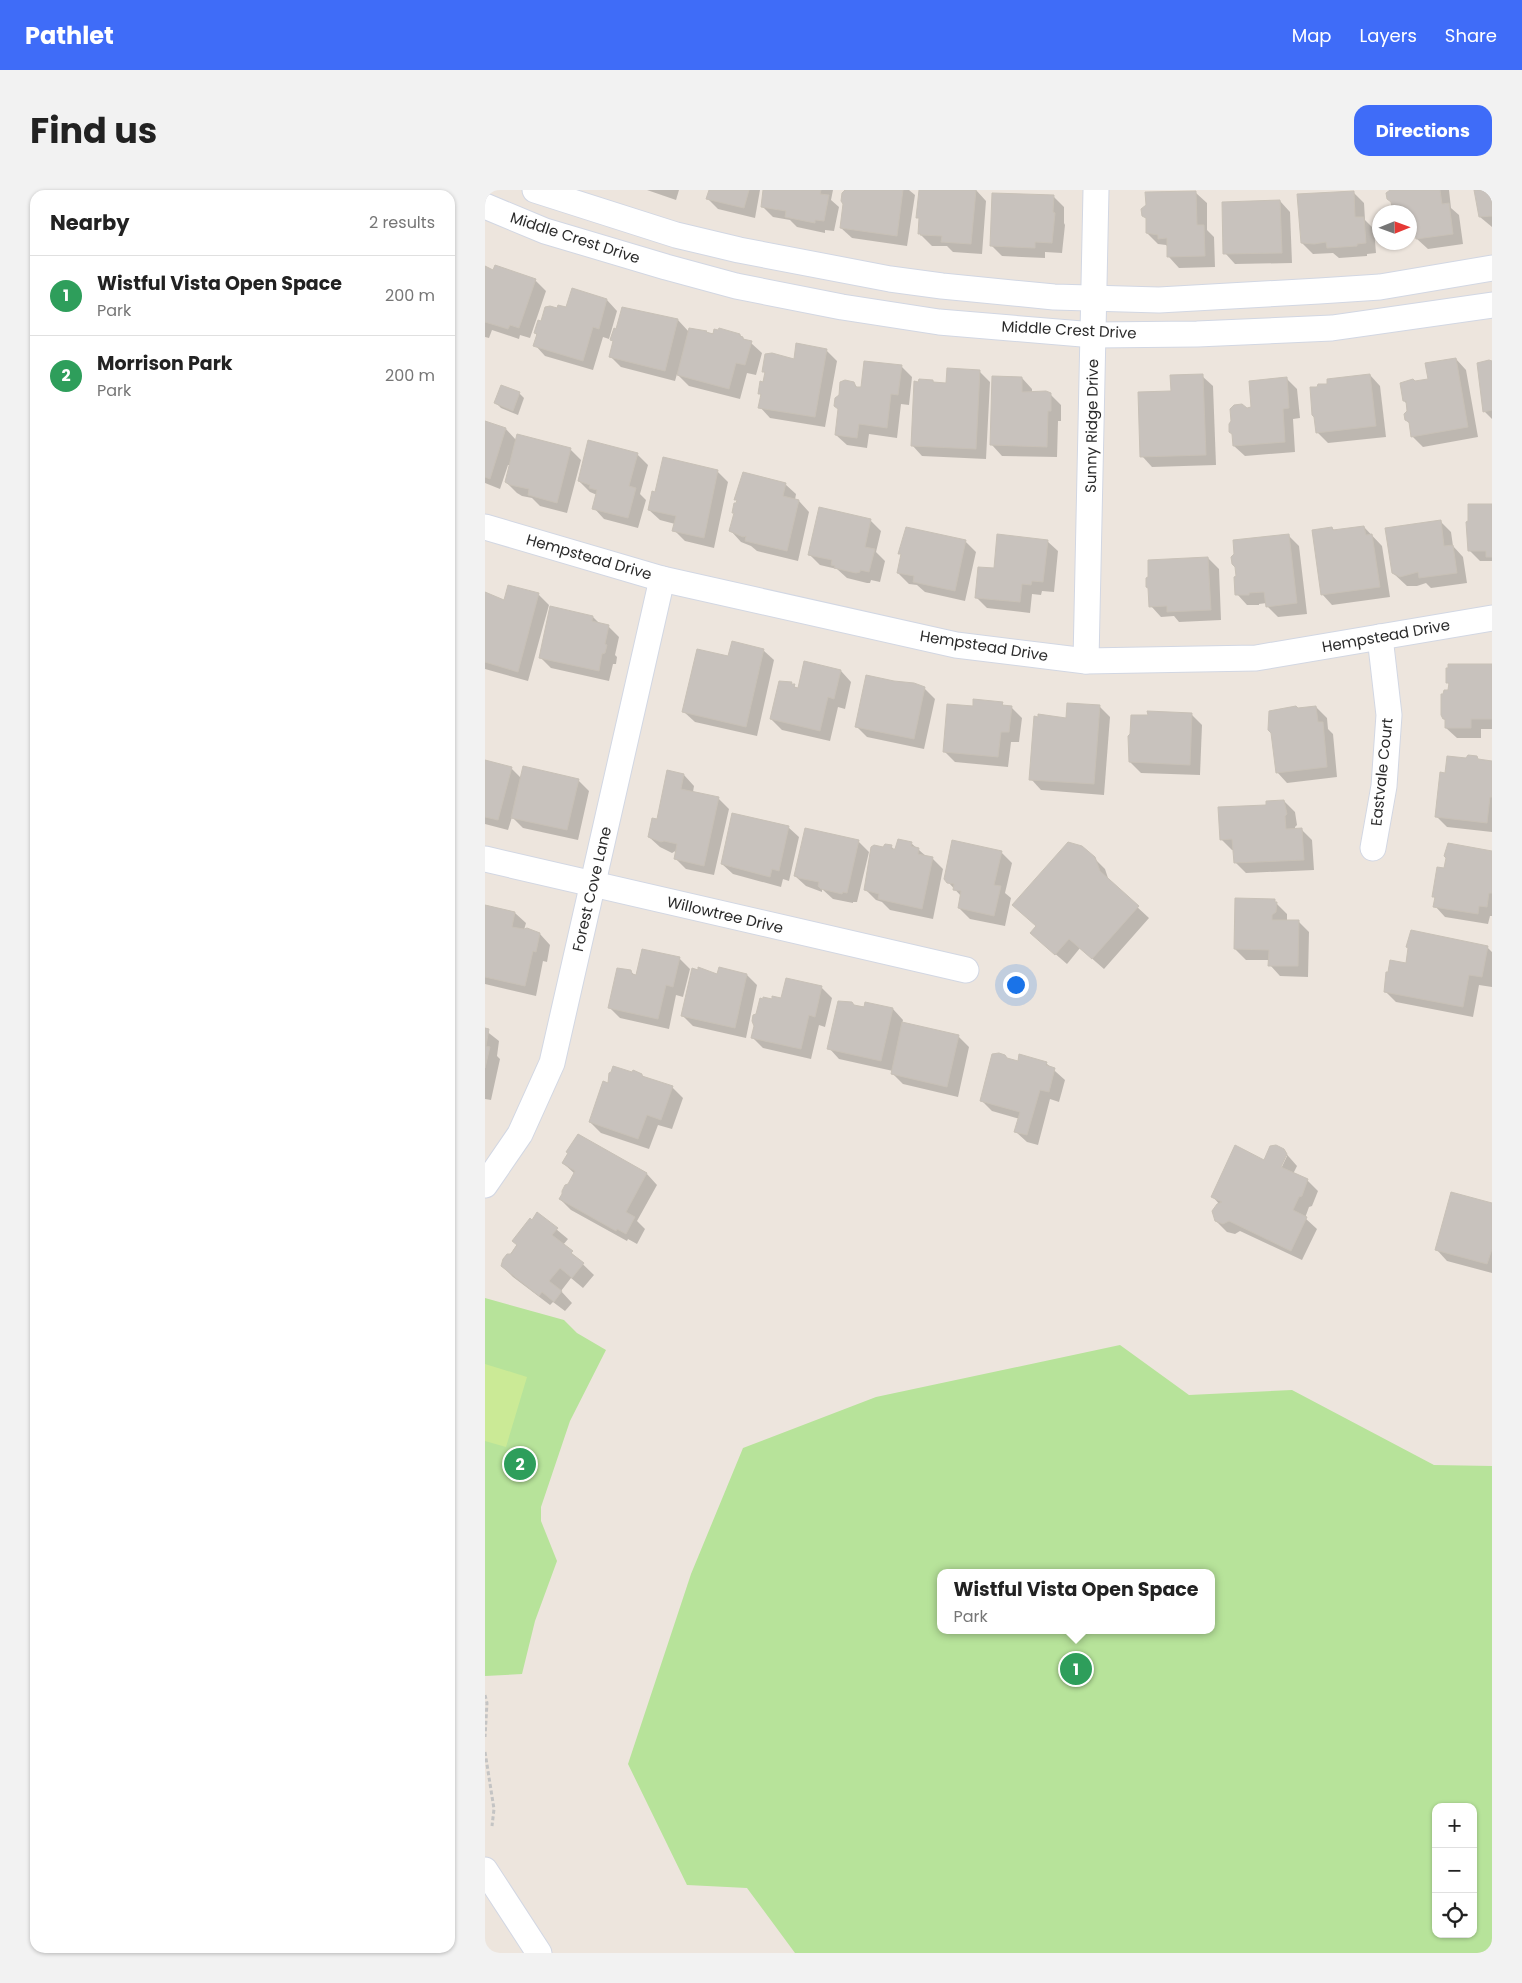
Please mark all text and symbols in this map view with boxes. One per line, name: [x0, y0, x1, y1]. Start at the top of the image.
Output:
text: Pathlet: [25, 19, 114, 52]
text: Map: [1292, 23, 1332, 48]
text: Layers: [1360, 23, 1417, 48]
text: Share: [1445, 23, 1497, 48]
button: Directions: [1354, 105, 1492, 156]
text: Find us: [30, 106, 157, 155]
north arrow: [1372, 205, 1417, 250]
street label: Middle Crest Drive: [508, 207, 643, 268]
text: Nearby: [50, 208, 130, 237]
text: 2 results: [369, 211, 435, 234]
text: Wistful Vista Open Space: [97, 270, 342, 297]
text: 1: [63, 284, 69, 307]
text: 200 m: [385, 284, 435, 307]
text: Park: [97, 299, 131, 322]
street label: Middle Crest Drive: [1001, 315, 1137, 344]
text: Morrison Park: [97, 350, 233, 377]
street label: Sunny Ridge Drive: [1080, 359, 1103, 493]
text: 2: [61, 364, 71, 387]
text: 200 m: [385, 364, 435, 387]
text: Park: [97, 379, 131, 402]
street label: Hempstead Drive: [524, 529, 654, 584]
street label: Hempstead Drive: [1320, 614, 1452, 657]
street label: Hempstead Drive: [918, 625, 1050, 666]
street label: Eastvale Court: [1365, 717, 1398, 827]
street label: Forest Cove Lane: [567, 824, 616, 954]
street label: Willowtree Drive: [665, 891, 785, 938]
your location: [1003, 972, 1029, 998]
pin: 2: [504, 1445, 536, 1483]
popup: [937, 1569, 1215, 1634]
text: Wistful Vista Open Space: [954, 1576, 1198, 1603]
text: Park: [954, 1605, 988, 1628]
pin: 1: [1060, 1650, 1092, 1688]
map controls: [1432, 1803, 1477, 1938]
button: +: [1432, 1803, 1477, 1848]
button: −: [1432, 1848, 1477, 1893]
button: locate: [1432, 1893, 1477, 1938]

